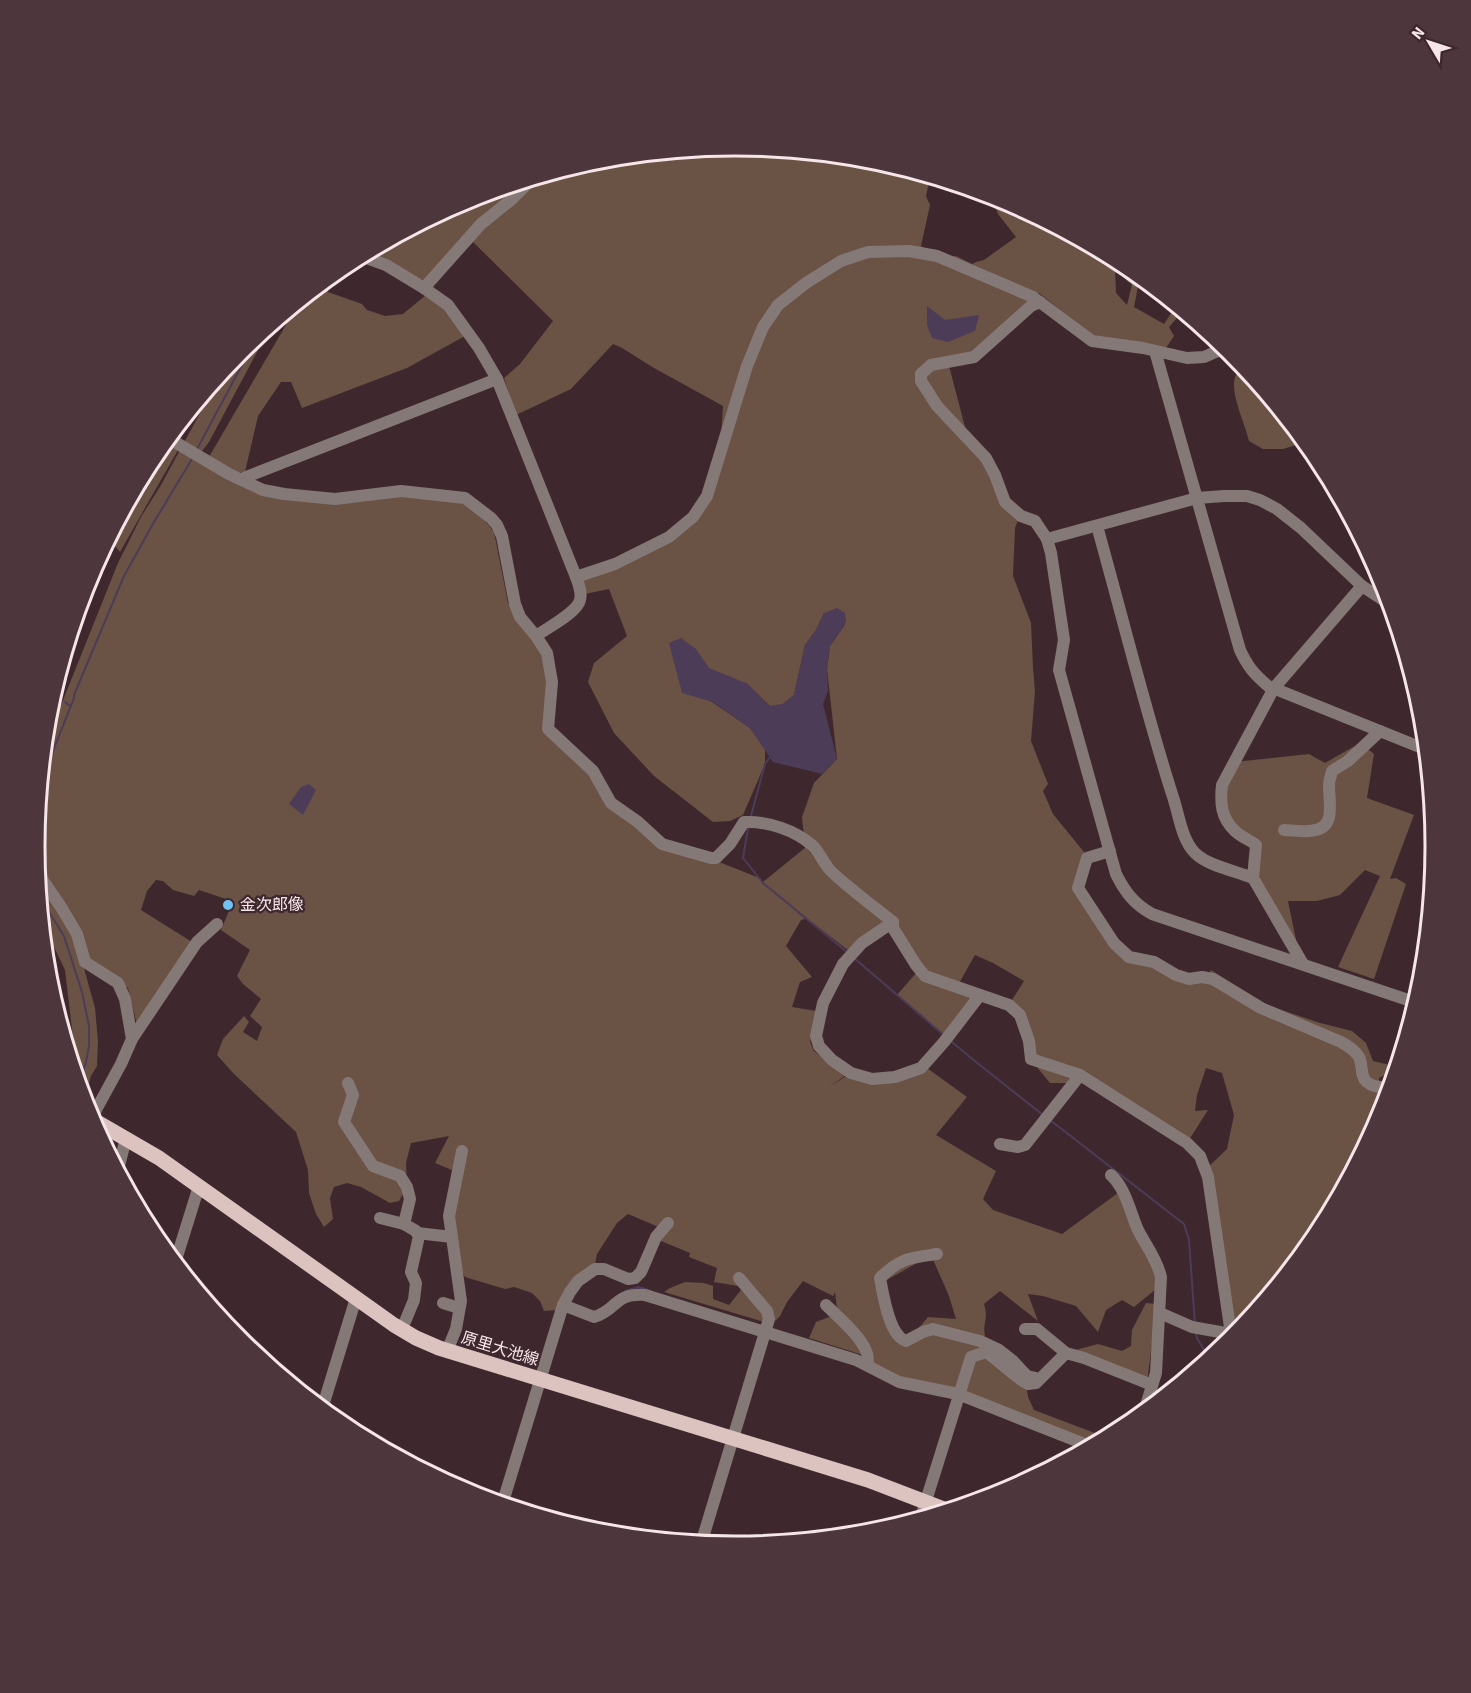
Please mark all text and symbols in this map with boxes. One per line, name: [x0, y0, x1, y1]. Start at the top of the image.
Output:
north arrow: [1399, 12, 1459, 72]
text: N: [1406, 22, 1430, 44]
place label: 金次郎像: [240, 894, 304, 916]
marker: 金次郎像: [221, 898, 235, 912]
street label: 原里大池線: [459, 1327, 541, 1371]

